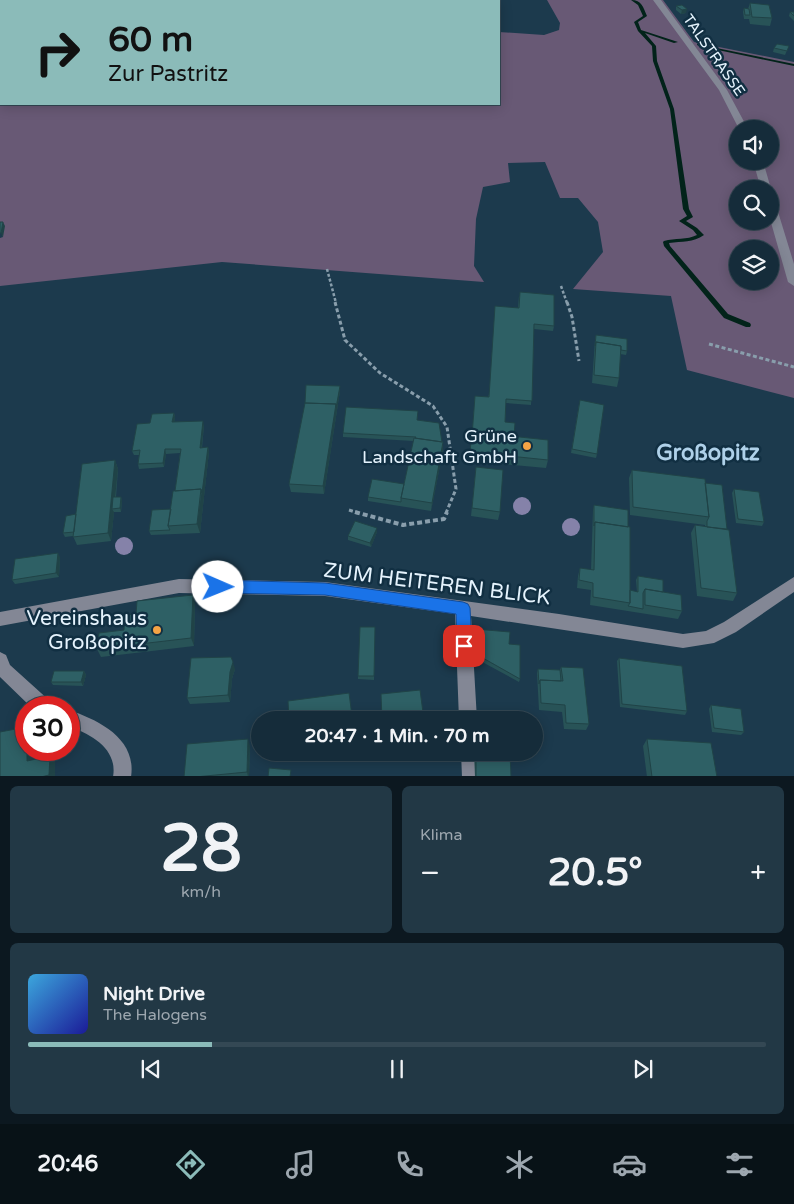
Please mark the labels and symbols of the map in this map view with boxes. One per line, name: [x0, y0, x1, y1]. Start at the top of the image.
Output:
street label: TALSTRASSE: [679, 11, 749, 99]
place label: Grüne Landschaft GmbH: [362, 425, 517, 468]
marker: Grüne Landschaft GmbH: [521, 440, 533, 452]
district label: Großopitz: [656, 440, 760, 466]
street label: ZUM HEITEREN BLICK: [322, 558, 552, 610]
position arrow: [191, 560, 243, 612]
place label: Vereinshaus Großopitz: [27, 606, 147, 655]
marker: Vereinshaus Großopitz: [151, 624, 163, 636]
pin: [443, 625, 485, 667]
speed limit sign: 30: [15, 696, 80, 761]

